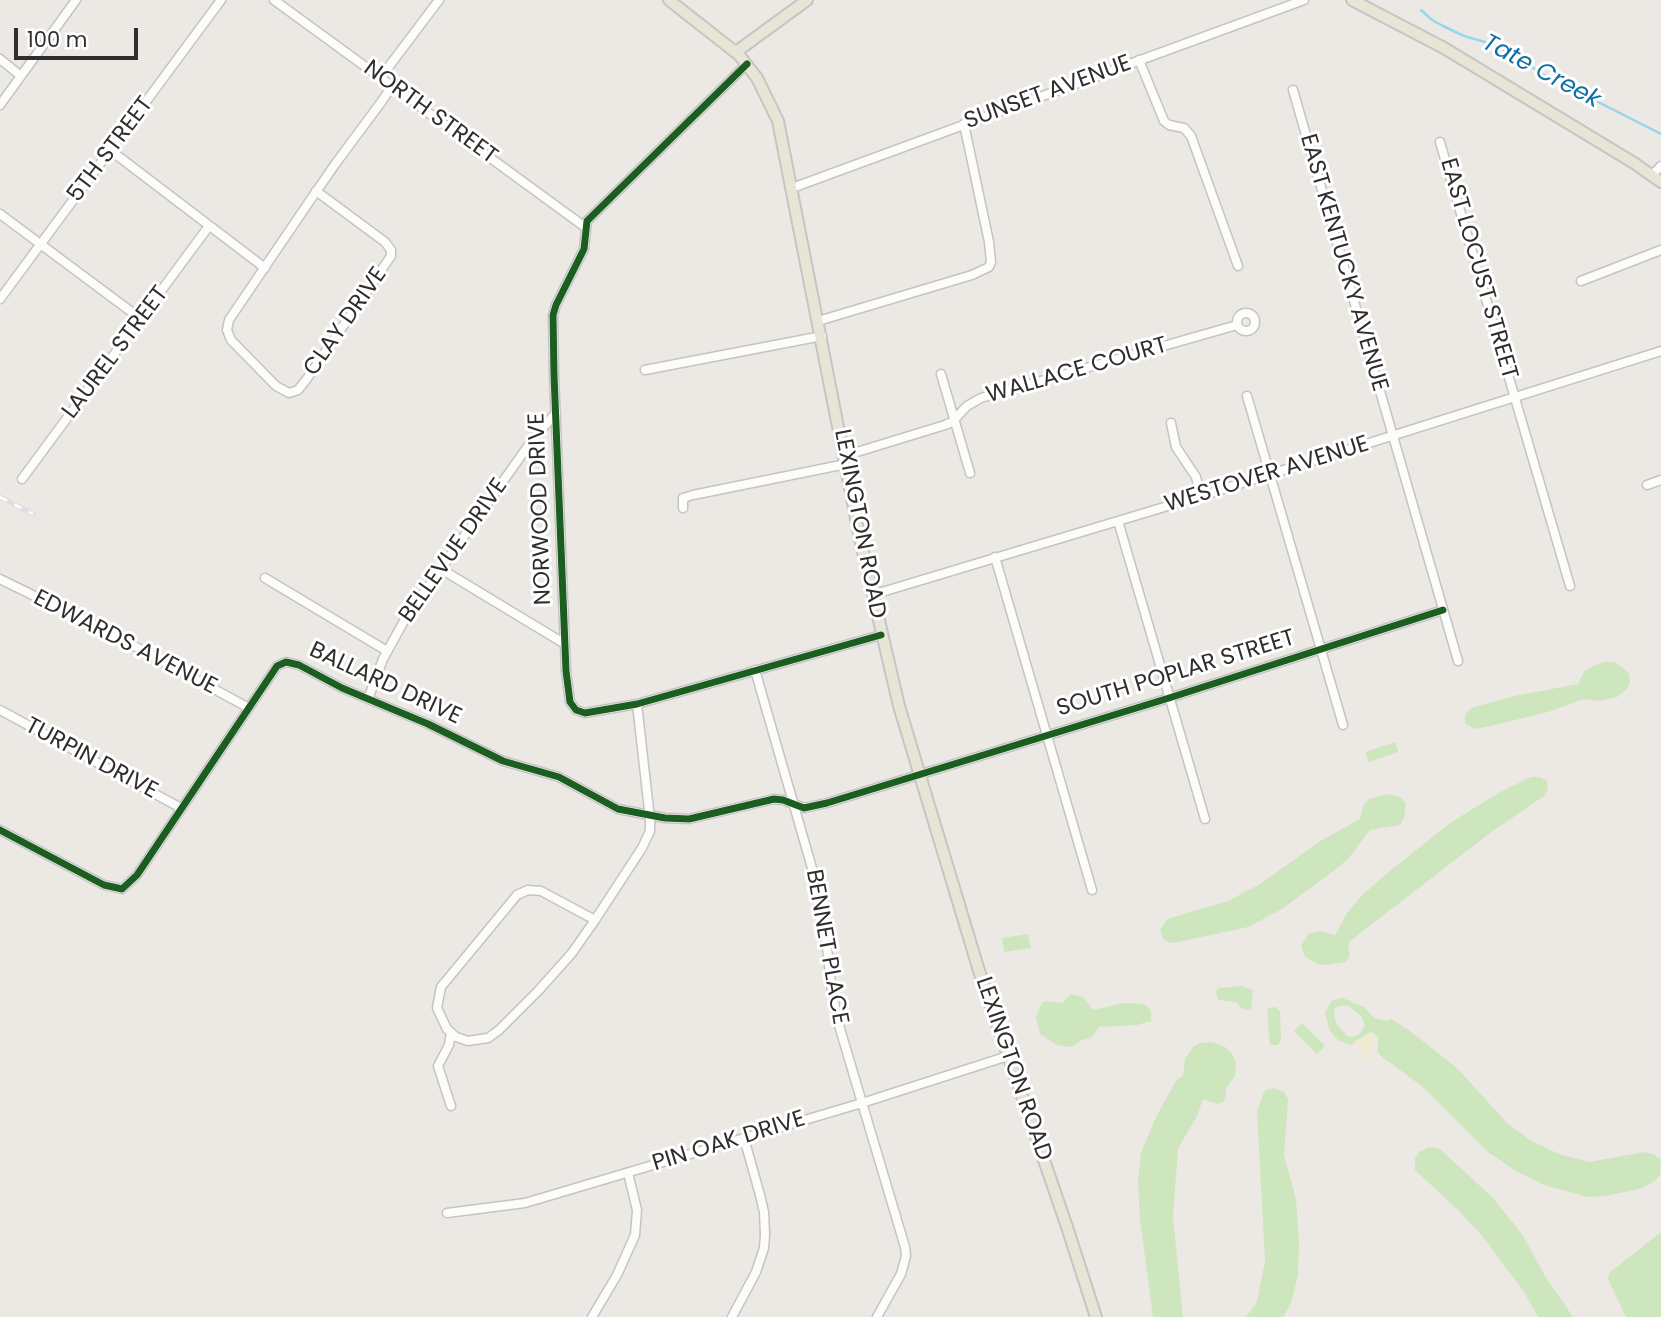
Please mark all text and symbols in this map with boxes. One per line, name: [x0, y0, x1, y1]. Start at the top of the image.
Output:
scale bar: [18, 14, 142, 58]
text: 100 m: [27, 25, 87, 54]
water label: Tate Creek: [1477, 29, 1605, 115]
street label: SUNSET AVENUE: [961, 50, 1135, 136]
street label: NORTH STREET: [358, 55, 502, 171]
street label: 5TH STREET: [62, 92, 160, 208]
street label: EAST KENTUCKY AVENUE: [1293, 131, 1393, 395]
street label: EAST LOCUST STREET: [1433, 155, 1523, 383]
street label: CLAY DRIVE: [299, 262, 393, 382]
street label: LAUREL STREET: [57, 281, 175, 425]
street label: WALLACE COURT: [983, 332, 1171, 410]
street label: NORWOOD DRIVE: [524, 412, 558, 606]
street label: LEXINGTON ROAD: [827, 427, 891, 621]
street label: WESTOVER AVENUE: [1162, 431, 1372, 519]
street label: BELLEVUE DRIVE: [394, 474, 514, 628]
street label: EDWARDS AVENUE: [29, 585, 221, 701]
street label: SOUTH POPLAR STREET: [1053, 625, 1299, 723]
street label: BALLARD DRIVE: [305, 637, 465, 731]
street label: TURPIN DRIVE: [20, 712, 162, 806]
street label: BENNET PLACE: [799, 867, 853, 1027]
street label: LEXINGTON ROAD: [969, 974, 1057, 1164]
street label: PIN OAK DRIVE: [649, 1106, 809, 1178]

